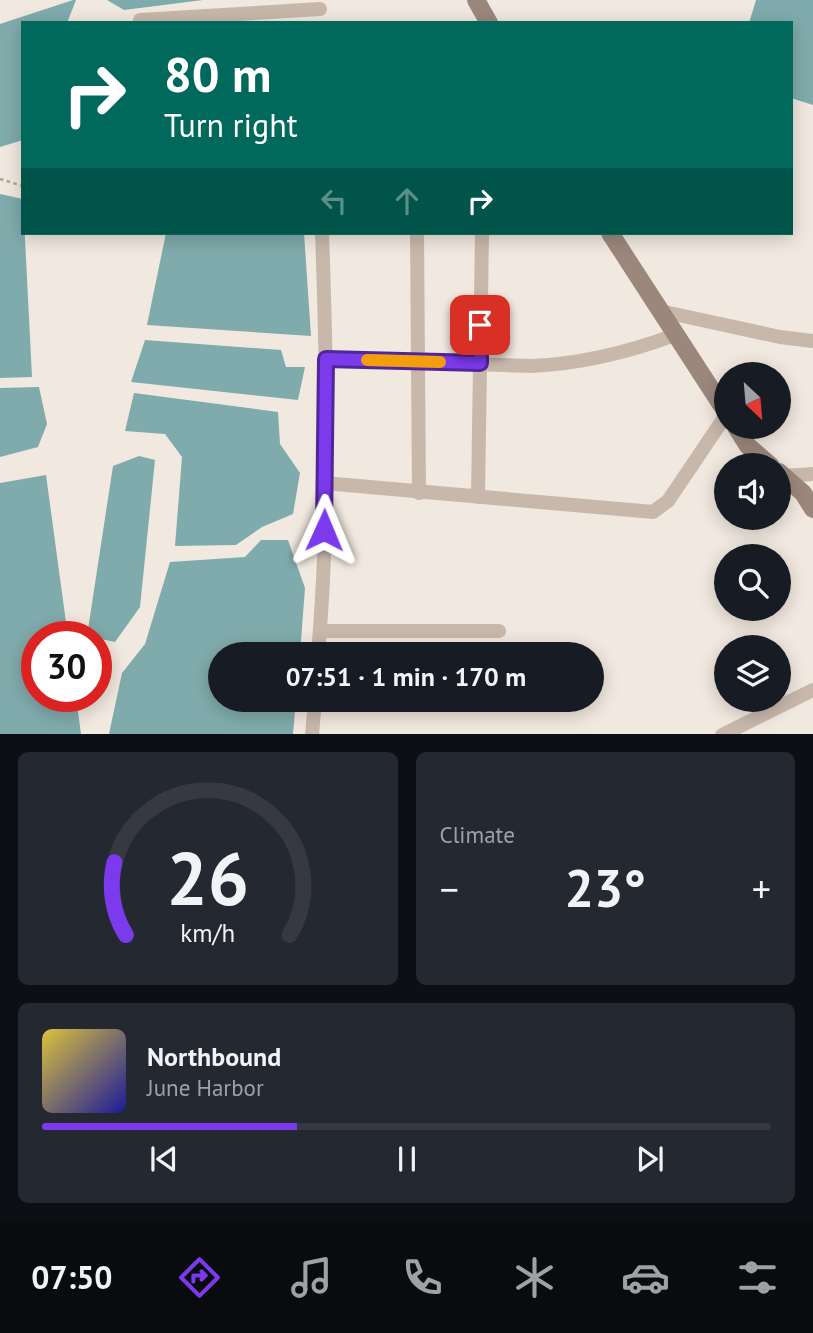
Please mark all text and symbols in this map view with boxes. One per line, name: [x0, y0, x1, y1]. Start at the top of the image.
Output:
text: 80 m: [164, 42, 271, 106]
icon: right: [49, 49, 140, 140]
text: Turn right: [164, 104, 298, 146]
icon: left: [315, 182, 353, 220]
icon: ahead: [388, 182, 426, 220]
icon: right: [461, 182, 499, 220]
pin: [450, 295, 510, 355]
icon: arrive: [461, 306, 499, 344]
north arrow: [714, 362, 791, 439]
map controls: [714, 362, 791, 712]
button: sound: [714, 453, 791, 530]
position arrow: [287, 493, 361, 567]
button: search: [714, 544, 791, 621]
speed limit sign: 30: [21, 621, 112, 712]
button: layers: [714, 635, 791, 712]
text: 07:51 · 1 min · 170 m: [286, 660, 526, 693]
text: Climate: [440, 820, 515, 849]
text: 26: [166, 831, 249, 925]
text: 23°: [564, 854, 646, 921]
text: −: [440, 864, 459, 913]
text: +: [752, 864, 771, 913]
text: km/h: [180, 916, 235, 948]
text: Northbound: [147, 1040, 281, 1073]
text: June Harbor: [147, 1073, 264, 1102]
icon: previous: [145, 1140, 183, 1178]
icon: pause: [388, 1140, 426, 1178]
icon: next: [631, 1140, 669, 1178]
icon: directions: [175, 1253, 224, 1302]
icon: music: [287, 1253, 336, 1302]
icon: phone: [398, 1253, 447, 1302]
icon: climate: [510, 1253, 559, 1302]
icon: car: [621, 1253, 670, 1302]
icon: filters: [733, 1253, 782, 1302]
text: 07:50: [31, 1256, 112, 1298]

